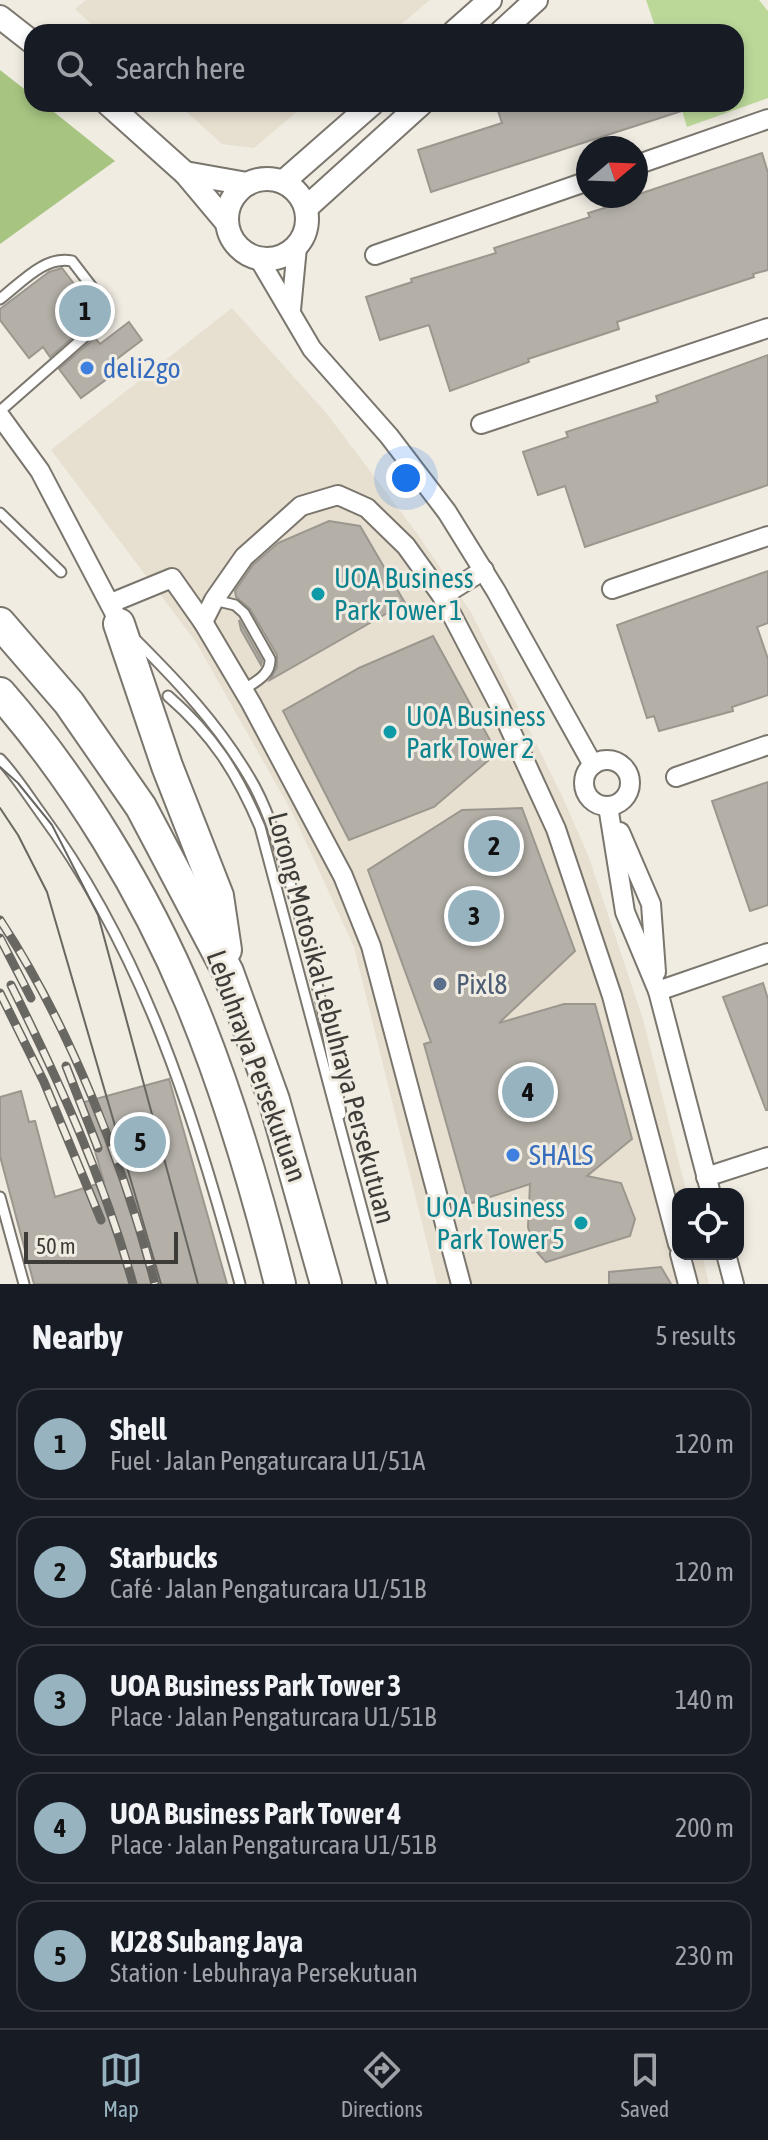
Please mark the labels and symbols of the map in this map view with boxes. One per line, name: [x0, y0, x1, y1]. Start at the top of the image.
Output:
north arrow: [576, 136, 648, 208]
pin: 1: [59, 281, 111, 341]
place label: deli2go: [103, 352, 181, 384]
marker: deli2go: [78, 359, 96, 377]
your location: [386, 458, 426, 498]
place label: UOA Business Park Tower 1: [334, 562, 474, 626]
marker: UOA Business Park Tower 1: [309, 585, 327, 603]
place label: UOA Business Park Tower 2: [406, 700, 546, 764]
marker: UOA Business Park Tower 2: [381, 723, 399, 741]
street label: Lorong Motosikal Lebuhraya Persekutuan: [262, 809, 402, 1227]
pin: 2: [468, 816, 520, 876]
pin: 3: [448, 886, 500, 946]
street label: Lebuhraya Persekutuan: [200, 946, 314, 1186]
place label: Pixl8: [456, 968, 508, 1000]
marker: Pixl8: [431, 975, 449, 993]
pin: 4: [502, 1062, 554, 1122]
pin: 5: [114, 1112, 166, 1172]
place label: SHALS: [529, 1139, 594, 1171]
marker: SHALS: [504, 1146, 522, 1164]
place label: UOA Business Park Tower 5: [425, 1191, 565, 1255]
marker: UOA Business Park Tower 5: [572, 1214, 590, 1232]
scale bar: [24, 1228, 178, 1264]

